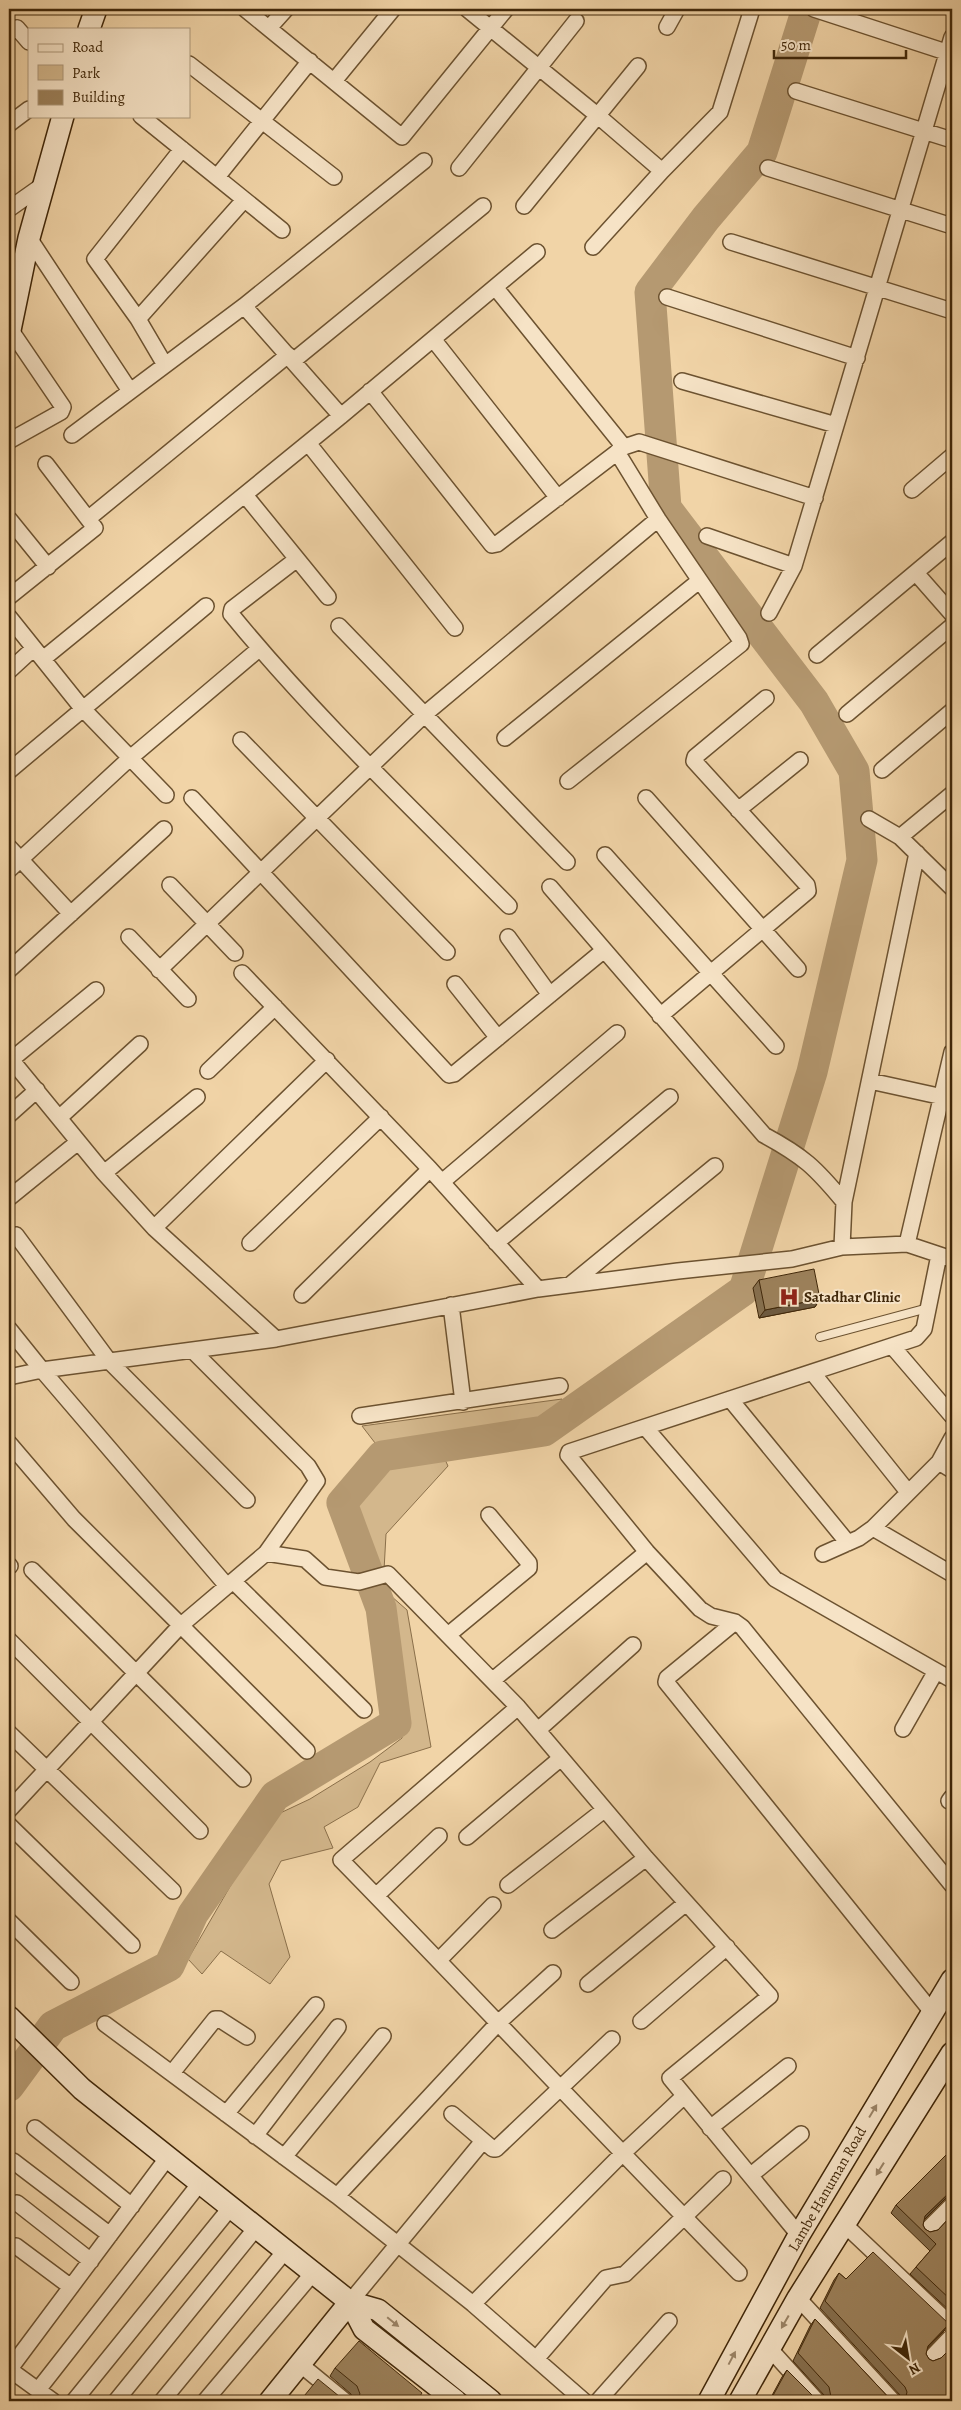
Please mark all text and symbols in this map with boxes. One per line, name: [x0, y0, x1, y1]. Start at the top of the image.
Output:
legend: [28, 28, 190, 118]
scale bar: [774, 28, 906, 60]
text: 50 m: [781, 35, 811, 55]
text: Road: [72, 37, 104, 57]
text: Park: [72, 63, 101, 83]
text: Building: [72, 87, 125, 107]
hospital icon: Satadhar Clinic: [778, 1286, 800, 1308]
place label: Satadhar Clinic: [804, 1287, 900, 1307]
one-way arrow: [868, 2104, 877, 2117]
street label: Lambe Hanuman Road: [783, 2122, 871, 2255]
one-way arrow: [875, 2162, 885, 2175]
one-way arrow: [781, 2314, 789, 2329]
one-way arrow: [386, 2316, 399, 2327]
north arrow: [884, 2332, 934, 2382]
one-way arrow: [728, 2351, 736, 2366]
text: N: [905, 2358, 924, 2379]

